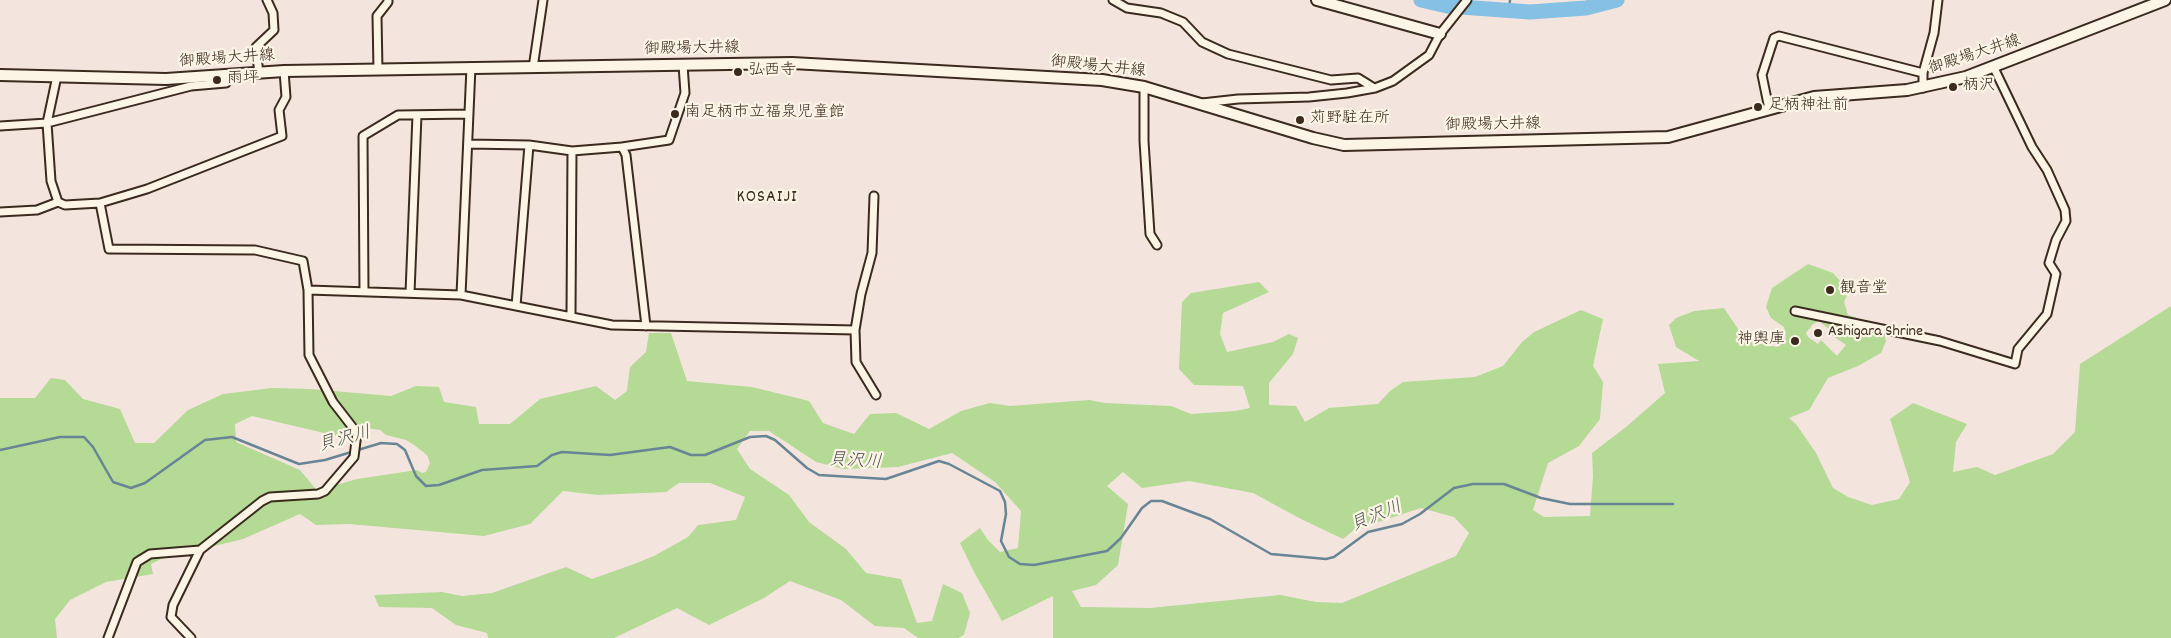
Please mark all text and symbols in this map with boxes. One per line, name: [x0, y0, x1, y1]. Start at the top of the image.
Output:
street label: 御殿場大井線: [1926, 32, 2024, 80]
street label: 御殿場大井線: [644, 40, 740, 60]
street label: 御殿場大井線: [178, 47, 276, 73]
street label: 御殿場大井線: [1049, 53, 1147, 83]
place label: 弘西寺: [748, 62, 796, 82]
marker: 弘西寺: [732, 66, 744, 78]
place label: 雨坪: [227, 70, 259, 90]
marker: 雨坪: [211, 74, 223, 86]
place label: 柄沢: [1963, 77, 1995, 97]
marker: 柄沢: [1947, 81, 1959, 93]
place label: 足柄神社前: [1768, 97, 1848, 117]
marker: 足柄神社前: [1752, 101, 1764, 113]
place label: 南足柄市立福泉児童館: [685, 104, 845, 124]
marker: 南足柄市立福泉児童館: [669, 108, 681, 120]
place label: 苅野駐在所: [1310, 110, 1390, 130]
marker: 苅野駐在所: [1294, 114, 1306, 126]
street label: 御殿場大井線: [1445, 116, 1541, 136]
district label: KOSAIJI: [736, 188, 798, 210]
place label: 観音堂: [1840, 280, 1888, 300]
marker: 観音堂: [1824, 284, 1836, 296]
place label: Ashigara Shrine: [1828, 323, 1923, 343]
marker: Ashigara Shrine: [1812, 327, 1824, 339]
place label: 神輿庫: [1737, 331, 1785, 351]
marker: 神輿庫: [1789, 335, 1801, 347]
water label: 貝沢川: [316, 424, 374, 458]
water label: 貝沢川: [827, 451, 883, 475]
water label: 貝沢川: [1348, 498, 1406, 538]

